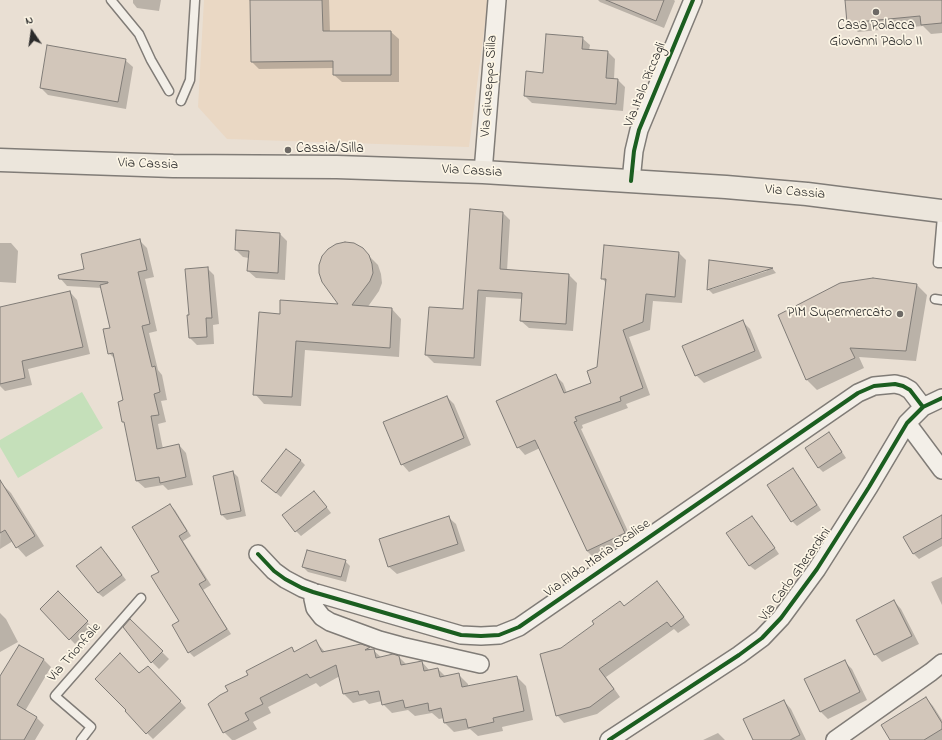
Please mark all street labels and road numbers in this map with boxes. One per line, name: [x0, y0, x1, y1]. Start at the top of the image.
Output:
street label: Via Giuseppe Silla: [478, 34, 502, 138]
street label: Via Italo Piccagli: [621, 40, 671, 130]
street label: Via Cassia: [118, 156, 178, 174]
street label: Via Cassia: [441, 162, 503, 182]
street label: Via Cassia: [764, 182, 826, 204]
street label: Via Aldo Maria Scalise: [542, 516, 654, 602]
street label: Via Carlo Gherardini: [756, 525, 836, 625]
street label: Via Trionfale: [45, 620, 105, 686]

